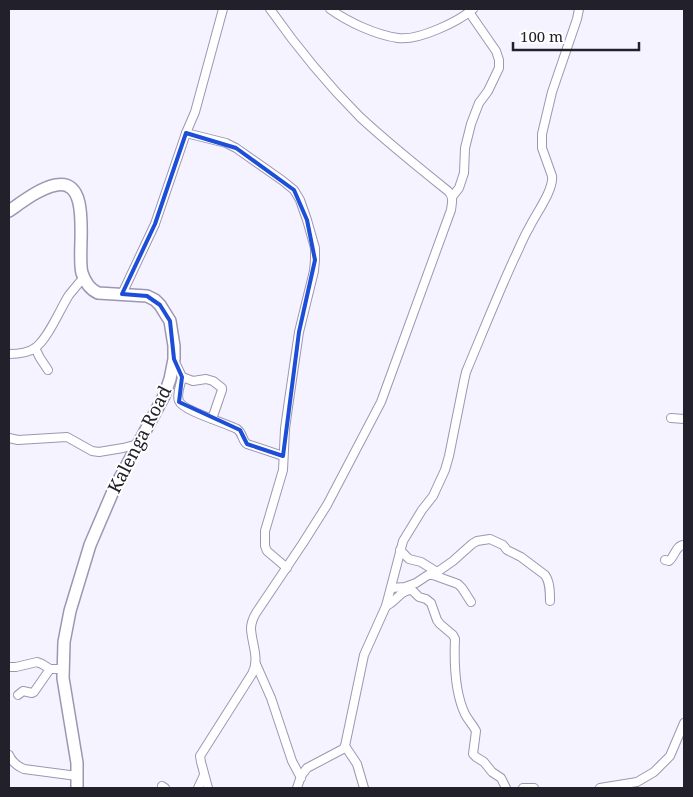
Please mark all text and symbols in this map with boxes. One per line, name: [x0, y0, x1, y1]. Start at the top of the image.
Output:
scale bar: [513, 20, 639, 52]
text: 100 m: [520, 26, 563, 46]
street label: Kalenga Road: [102, 381, 176, 497]

